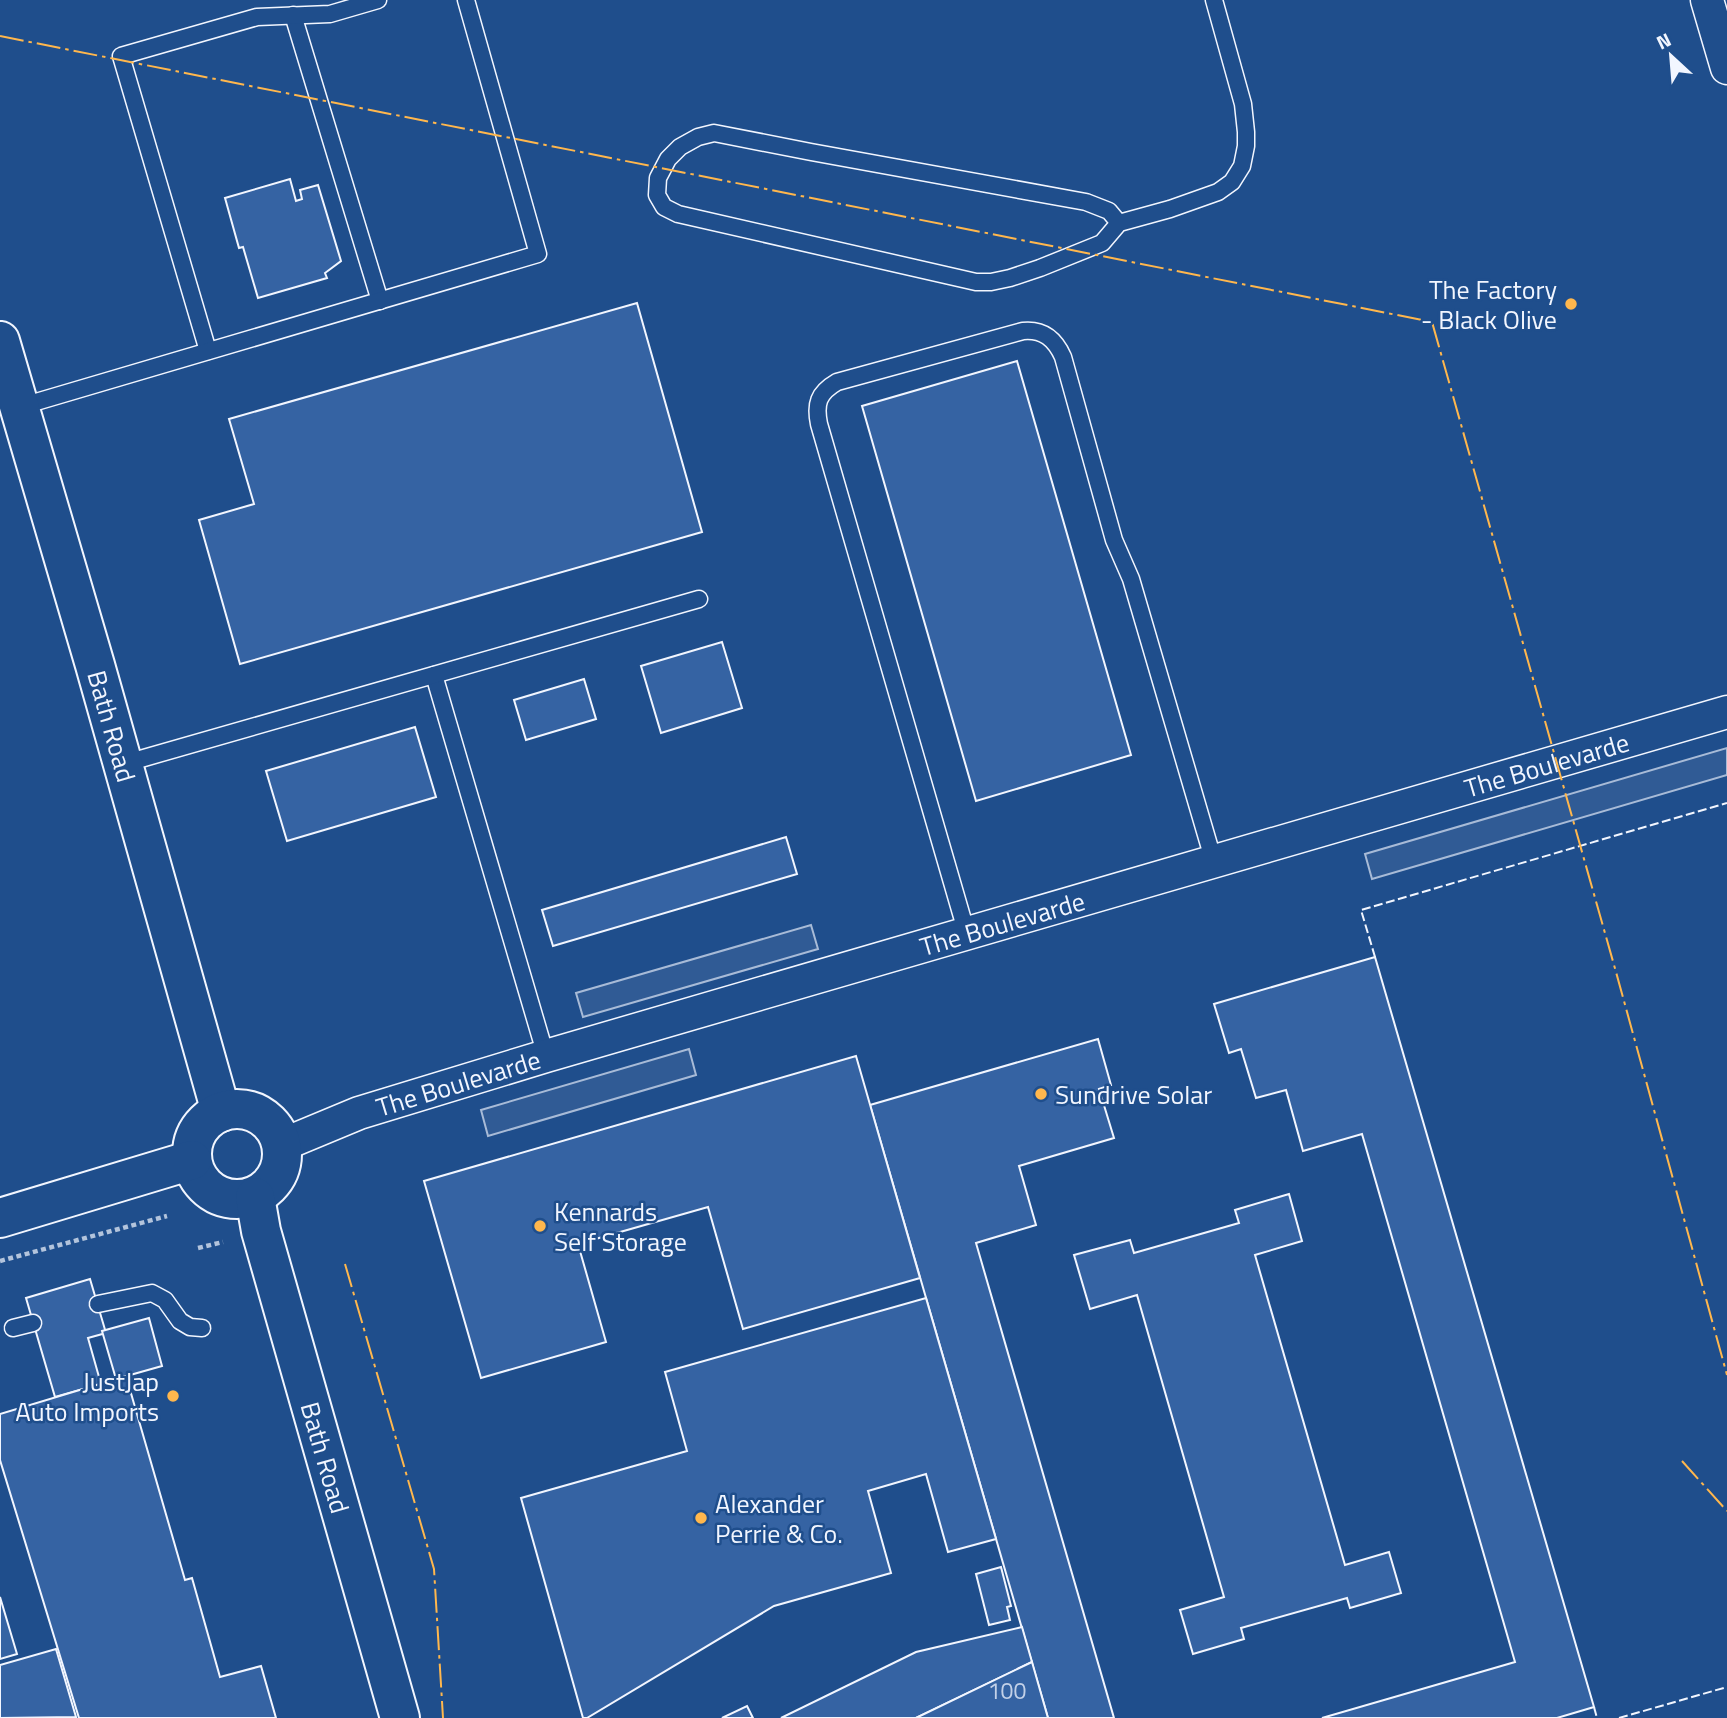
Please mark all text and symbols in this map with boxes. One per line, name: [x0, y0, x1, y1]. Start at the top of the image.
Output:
north arrow: [1636, 21, 1706, 91]
text: N: [1651, 24, 1676, 56]
place label: The Factory - Black Olive: [1421, 270, 1557, 339]
marker: The Factory - Black Olive: [1563, 296, 1579, 312]
street label: Bath Road: [78, 666, 146, 786]
street label: The Boulevarde: [1459, 722, 1634, 807]
street label: The Boulevarde: [915, 881, 1089, 966]
street label: The Boulevarde: [371, 1039, 545, 1126]
place label: Sundrive Solar: [1055, 1075, 1212, 1114]
marker: Sundrive Solar: [1033, 1086, 1049, 1102]
place label: Kennards Self Storage: [554, 1192, 687, 1261]
marker: Kennards Self Storage: [532, 1218, 548, 1234]
place label: JustJap Auto Imports: [15, 1362, 159, 1431]
marker: JustJap Auto Imports: [165, 1388, 181, 1404]
street label: Bath Road: [291, 1397, 360, 1518]
place label: Alexander Perrie & Co.: [715, 1484, 843, 1553]
marker: Alexander Perrie & Co.: [693, 1510, 709, 1526]
house number: 100: [988, 1673, 1026, 1708]

